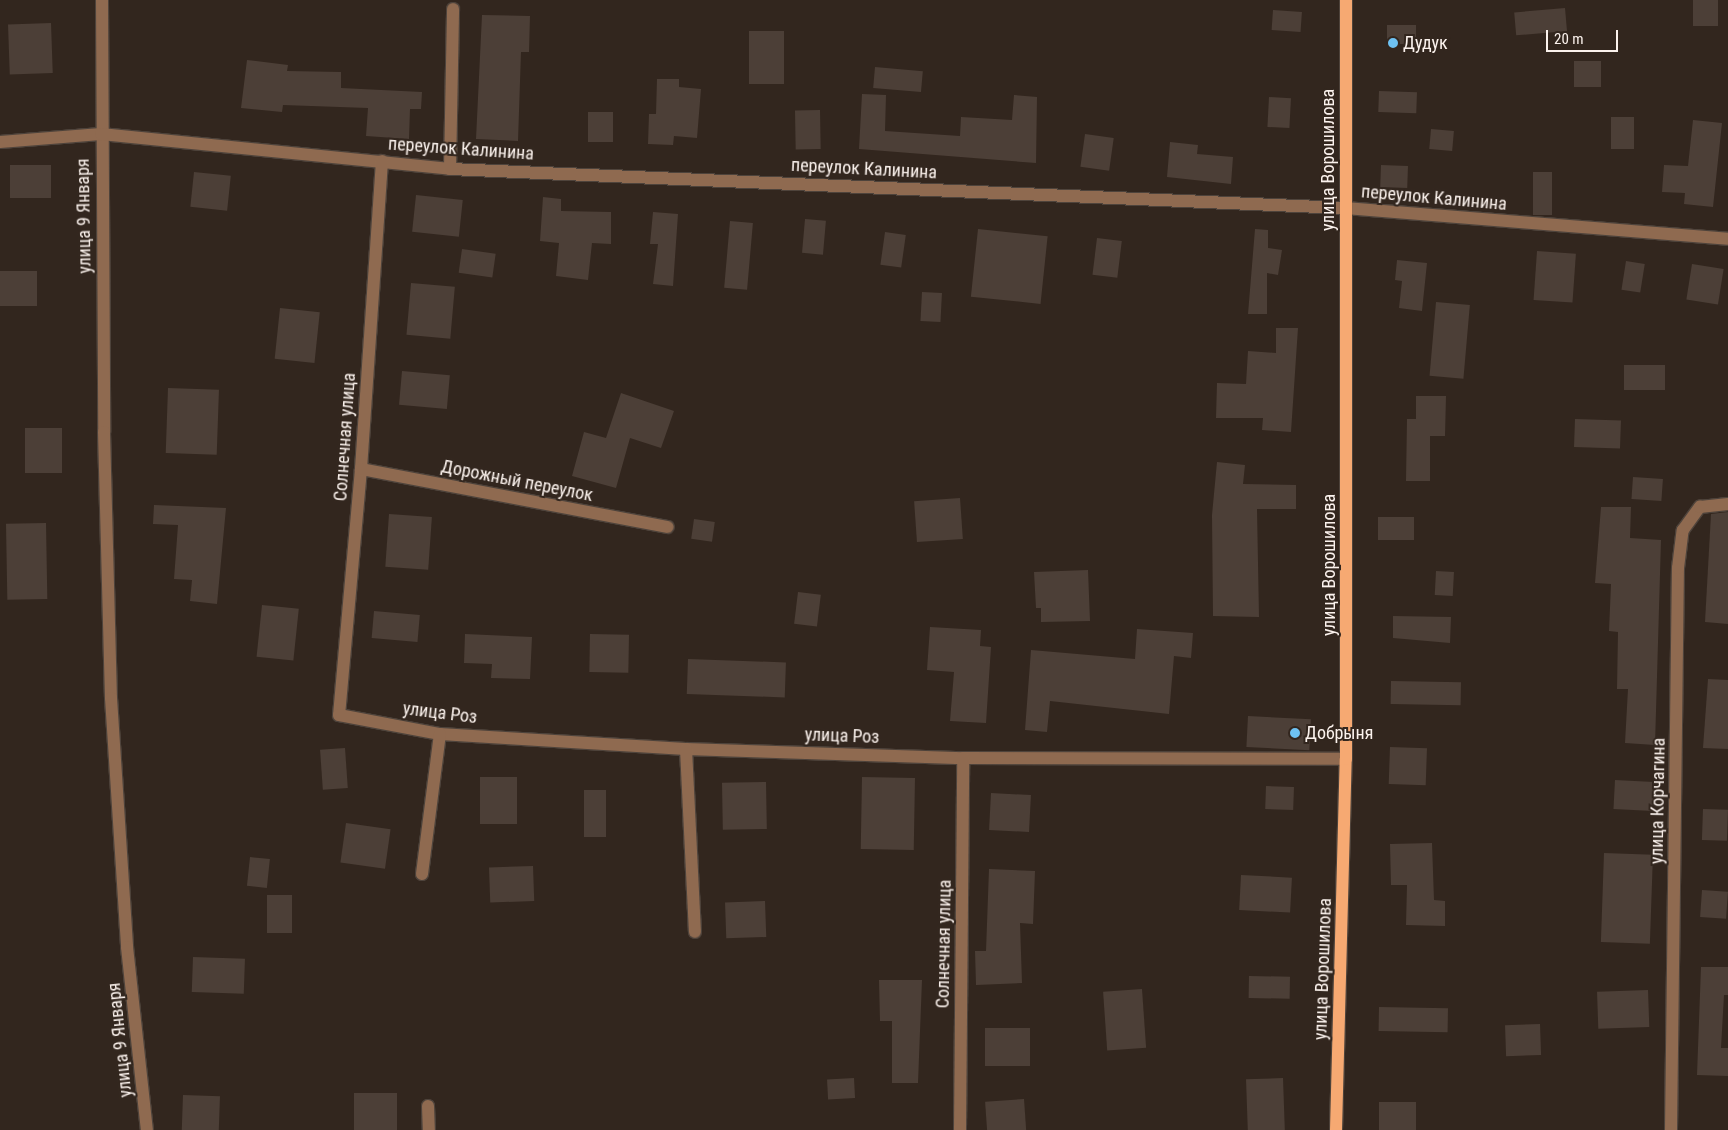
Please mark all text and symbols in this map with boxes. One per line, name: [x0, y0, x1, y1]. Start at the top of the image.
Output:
scale bar: [1548, 20, 1620, 52]
text: 20 m: [1554, 30, 1584, 48]
place label: Дудук: [1403, 32, 1448, 54]
marker: Дудук: [1387, 37, 1399, 49]
street label: улица Ворошилова: [1317, 89, 1339, 231]
street label: переулок Калинина: [387, 133, 535, 165]
street label: переулок Калинина: [790, 154, 938, 184]
street label: улица 9 Января: [72, 158, 96, 274]
street label: переулок Калинина: [1360, 181, 1508, 215]
street label: Солнечная улица: [330, 372, 360, 502]
street label: Дорожный переулок: [439, 456, 595, 506]
street label: улица Ворошилова: [1318, 494, 1340, 636]
street label: улица Роз: [402, 698, 478, 728]
place label: Добрыня: [1305, 722, 1373, 744]
street label: улица Роз: [804, 724, 880, 748]
marker: Добрыня: [1289, 727, 1301, 739]
street label: улица Корчагина: [1646, 738, 1670, 864]
street label: Солнечная улица: [932, 879, 956, 1009]
street label: улица Ворошилова: [1310, 898, 1336, 1040]
street label: улица 9 Января: [103, 982, 137, 1098]

